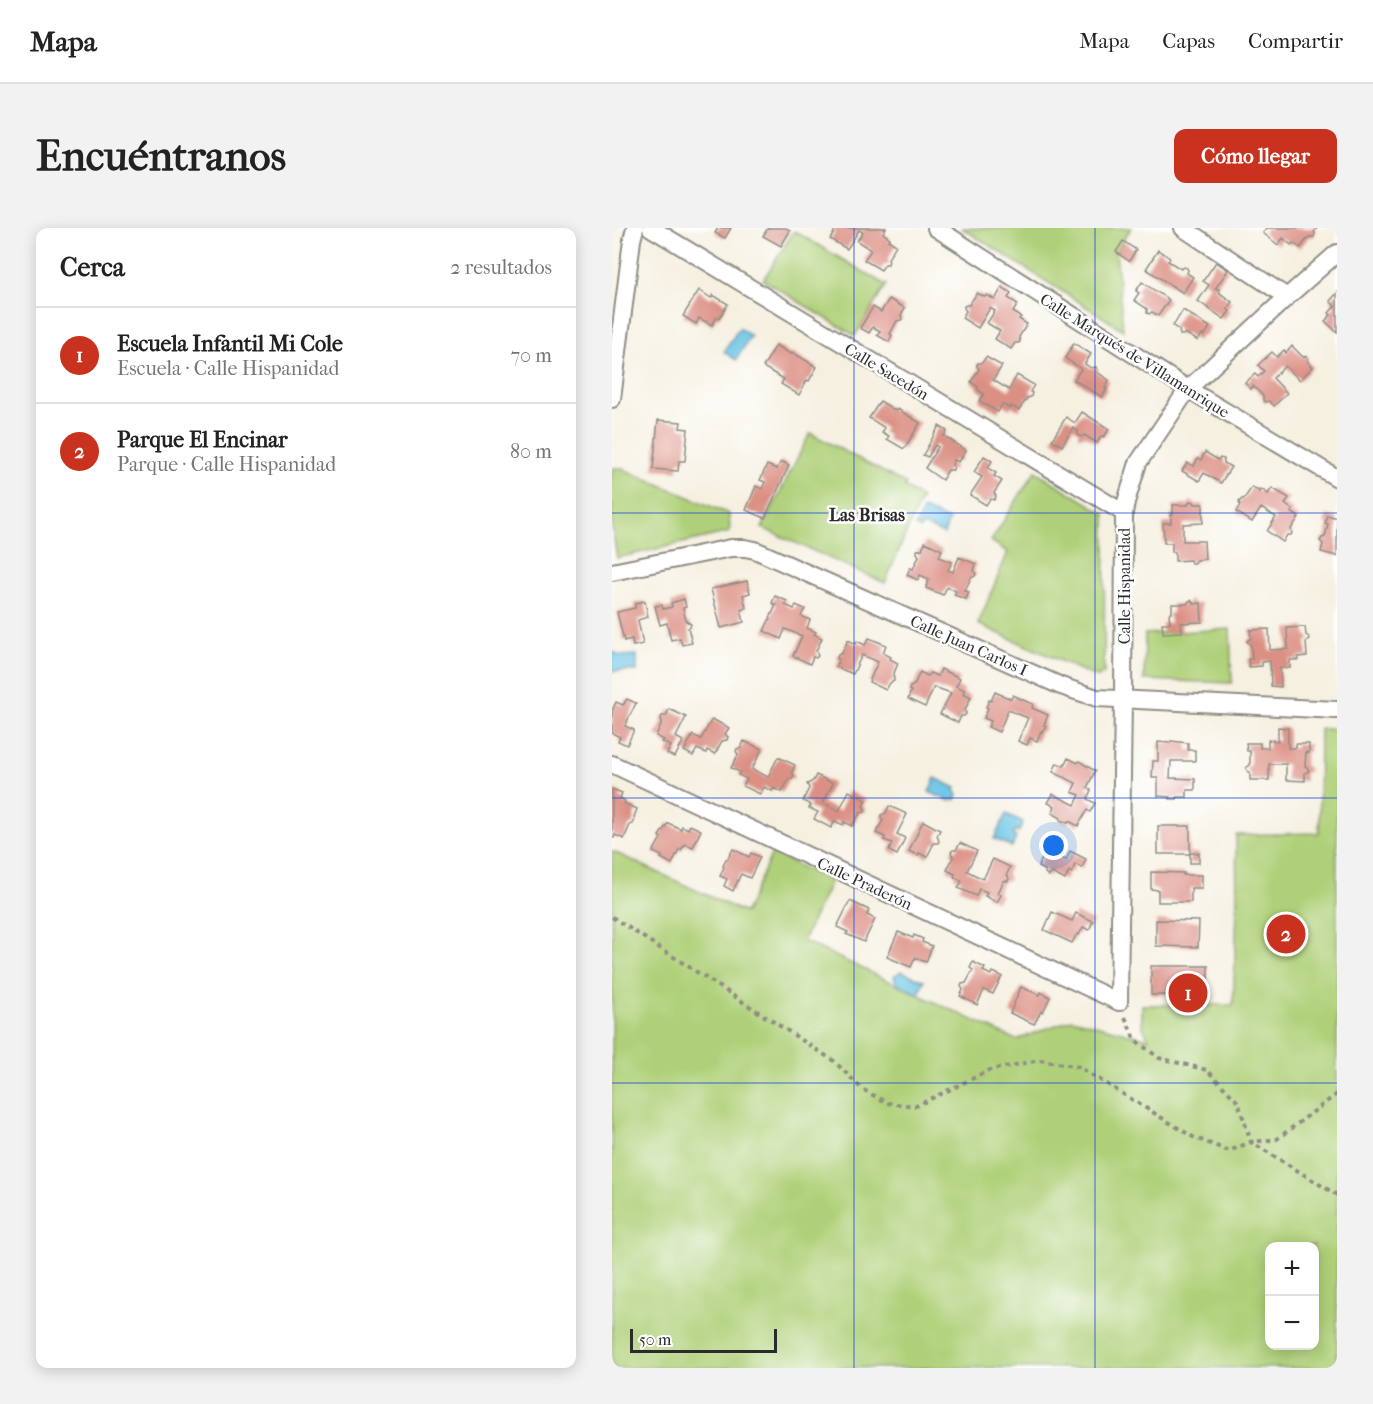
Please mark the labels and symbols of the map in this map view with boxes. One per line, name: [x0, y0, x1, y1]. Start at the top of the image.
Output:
street label: Calle Marqués de Villamanrique: [1037, 289, 1233, 422]
street label: Calle Sacedón: [841, 339, 933, 404]
district label: Las Brisas: [829, 505, 905, 526]
street label: Calle Hispanidad: [1115, 528, 1134, 644]
street label: Calle Juan Carlos I: [907, 611, 1030, 680]
your location: [1039, 831, 1068, 860]
street label: Calle Praderón: [814, 853, 916, 914]
pin: 2: [1266, 912, 1306, 956]
pin: 1: [1168, 970, 1208, 1016]
scale bar: [630, 1326, 777, 1354]

